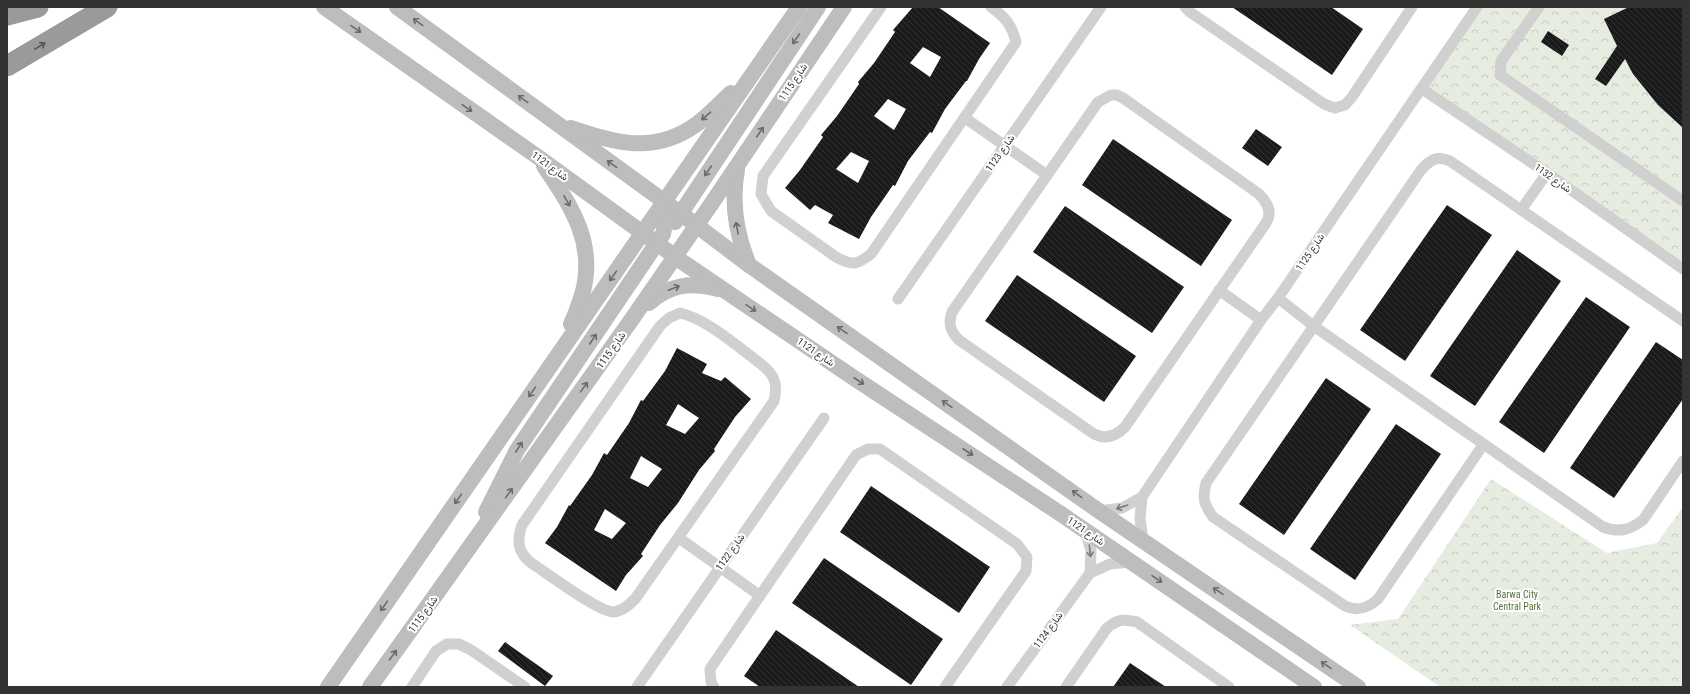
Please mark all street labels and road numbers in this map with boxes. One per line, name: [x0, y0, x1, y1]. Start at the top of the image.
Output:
street label: شارع 1115: [777, 61, 810, 103]
street label: شارع 1123: [983, 132, 1017, 174]
street label: شارع 1121: [529, 149, 570, 184]
street label: شارع 1132: [1532, 161, 1574, 195]
street label: شارع 1125: [1294, 231, 1327, 273]
street label: شارع 1115: [594, 329, 628, 371]
street label: شارع 1121: [795, 336, 837, 369]
street label: شارع 1121: [1065, 515, 1107, 548]
street label: شارع 1122: [713, 531, 747, 573]
street label: شارع 1115: [406, 594, 441, 635]
street label: شارع 1124: [1031, 610, 1066, 651]

